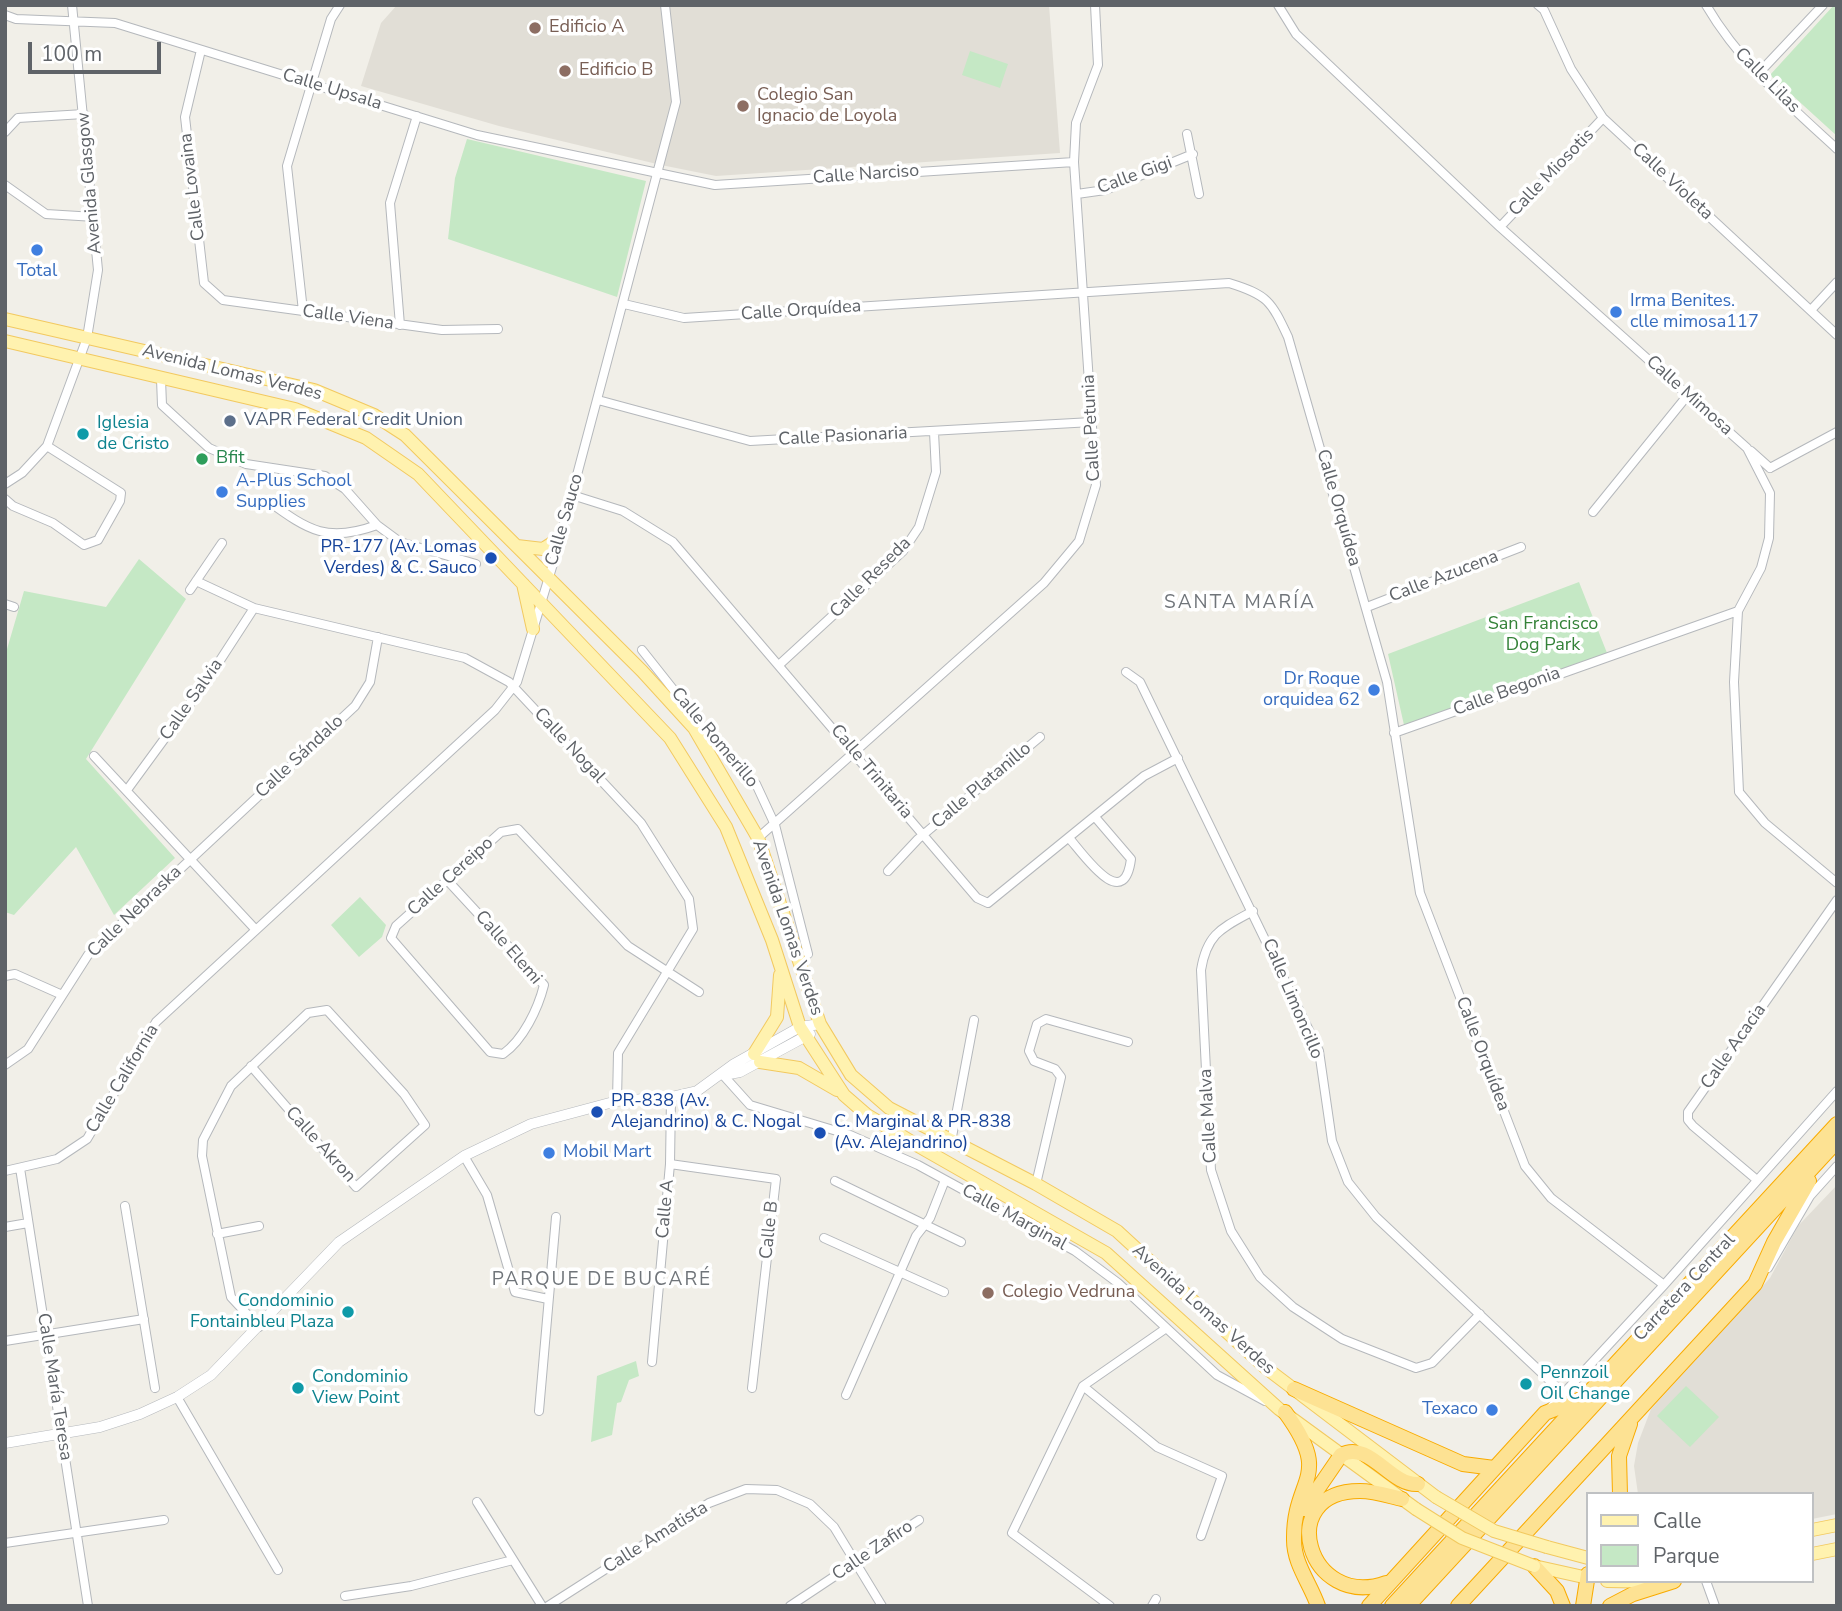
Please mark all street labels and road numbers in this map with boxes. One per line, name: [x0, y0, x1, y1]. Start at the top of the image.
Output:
street label: Calle Lilas: [1730, 44, 1804, 118]
street label: Calle Upsala: [280, 65, 384, 115]
street label: Avenida Glasgow: [73, 111, 107, 255]
street label: Calle Miosotis: [1505, 125, 1599, 221]
street label: Calle Lovaina: [176, 132, 210, 242]
street label: Calle Violeta: [1627, 139, 1717, 225]
street label: Calle Gigi: [1095, 152, 1175, 200]
street label: Calle Narciso: [812, 161, 920, 189]
street label: Calle Orquídea: [740, 296, 862, 326]
street label: Calle Viena: [301, 301, 395, 335]
street label: Avenida Lomas Verdes: [140, 340, 324, 406]
street label: Calle Mimosa: [1641, 351, 1737, 441]
street label: Calle Petunia: [1078, 374, 1106, 482]
street label: Calle Pasionaria: [778, 423, 908, 451]
street label: Calle Orquídea: [1311, 447, 1365, 569]
street label: Calle Sauco: [542, 471, 588, 569]
street label: Calle Reseda: [826, 533, 916, 623]
street label: Calle Azucena: [1386, 546, 1502, 608]
street label: Calle Salvia: [156, 655, 228, 745]
street label: Calle Begonia: [1451, 663, 1563, 721]
street label: Calle Romerillo: [666, 684, 762, 792]
street label: Calle Nogal: [529, 704, 609, 788]
street label: Calle Sándalo: [252, 711, 348, 803]
street label: Calle Trinitaria: [825, 720, 917, 824]
street label: Calle Platanillo: [928, 738, 1036, 834]
street label: Calle Cereipo: [404, 833, 498, 921]
street label: Avenida Lomas Verdes: [747, 837, 827, 1019]
street label: Calle Nebraska: [83, 862, 187, 962]
street label: Calle Elemi: [470, 907, 546, 989]
street label: Calle Limoncillo: [1257, 935, 1327, 1063]
street label: Calle Orquídea: [1450, 994, 1514, 1114]
street label: Calle Acacia: [1697, 1000, 1771, 1094]
street label: Calle California: [82, 1021, 164, 1137]
street label: Calle Malva: [1196, 1068, 1222, 1164]
street label: Calle Akron: [280, 1103, 360, 1187]
street label: Calle A: [653, 1179, 679, 1239]
street label: Calle Marginal: [958, 1180, 1070, 1256]
street label: Calle B: [756, 1200, 784, 1260]
street label: Carretera Central: [1630, 1230, 1740, 1346]
street label: Avenida Lomas Verdes: [1127, 1240, 1279, 1380]
street label: Calle María Teresa: [32, 1312, 76, 1462]
street label: Calle Amatista: [600, 1497, 712, 1579]
street label: Calle Zafiro: [829, 1516, 917, 1586]

